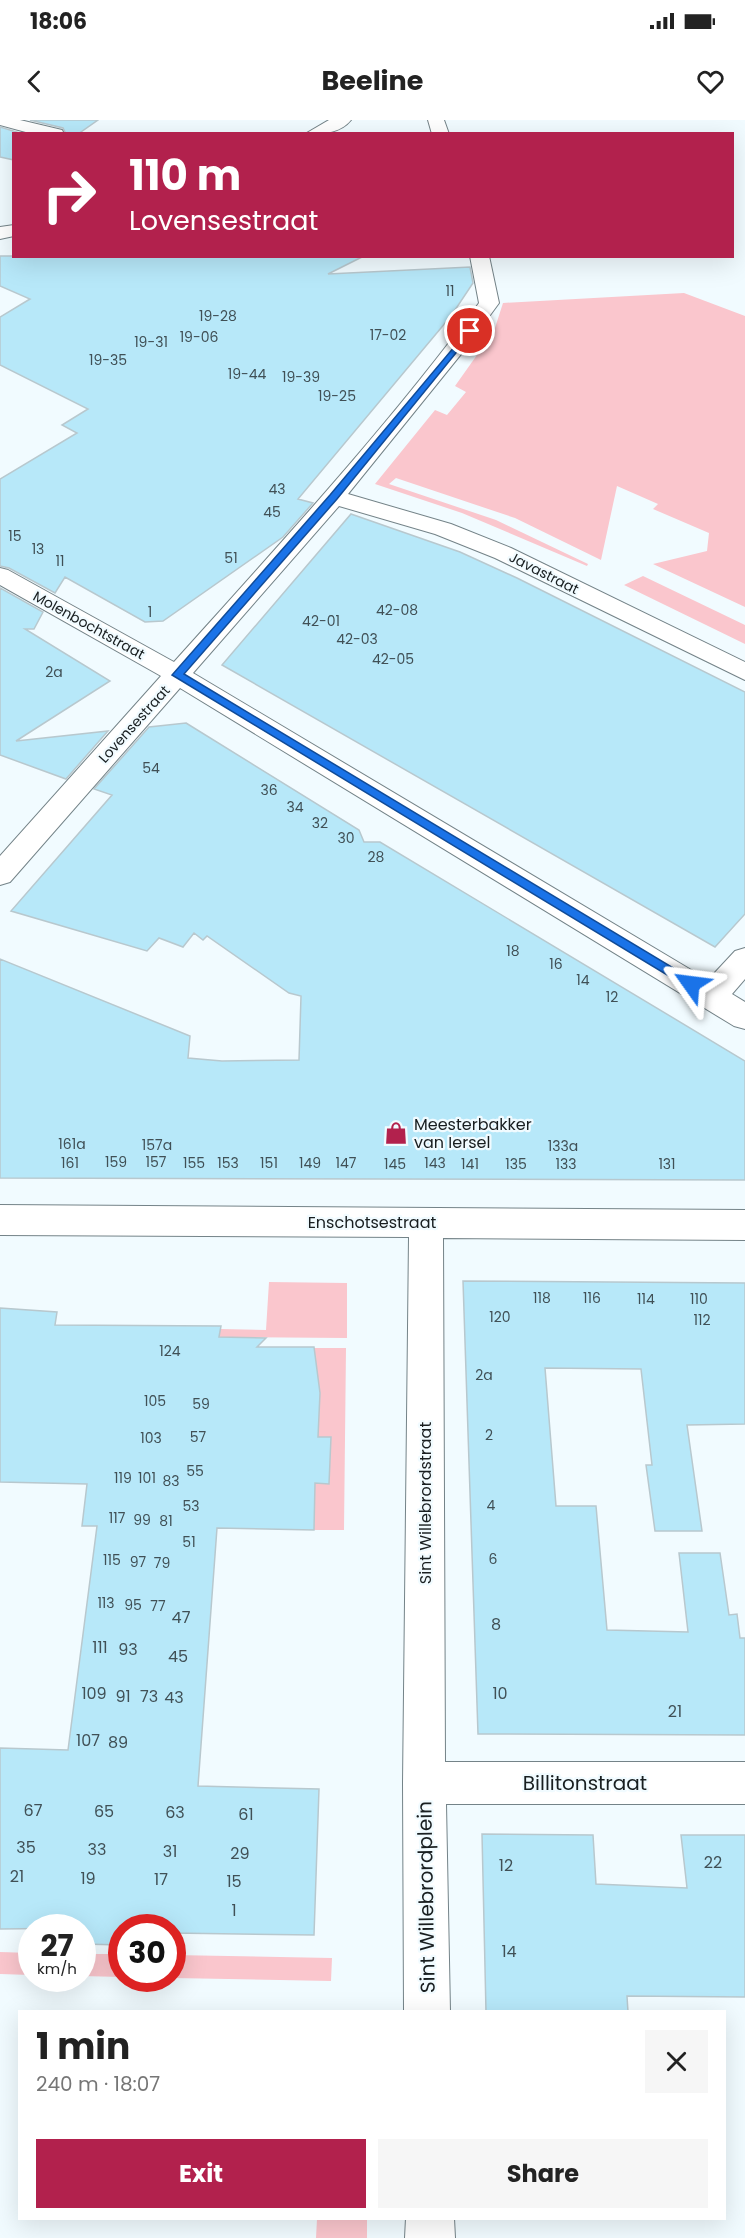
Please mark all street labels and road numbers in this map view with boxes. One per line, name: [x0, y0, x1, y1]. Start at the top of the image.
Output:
street label: Javastraat: [506, 547, 582, 599]
street label: Molenbochtstraat: [30, 586, 148, 664]
street label: Lovensestraat: [94, 681, 174, 767]
street label: Enschotsestraat: [308, 1211, 437, 1234]
street label: Sint Willebrordstraat: [414, 1422, 437, 1584]
street label: Billitonstraat: [523, 1769, 647, 1797]
street label: Sint Willebrordplein: [410, 1801, 442, 1993]

